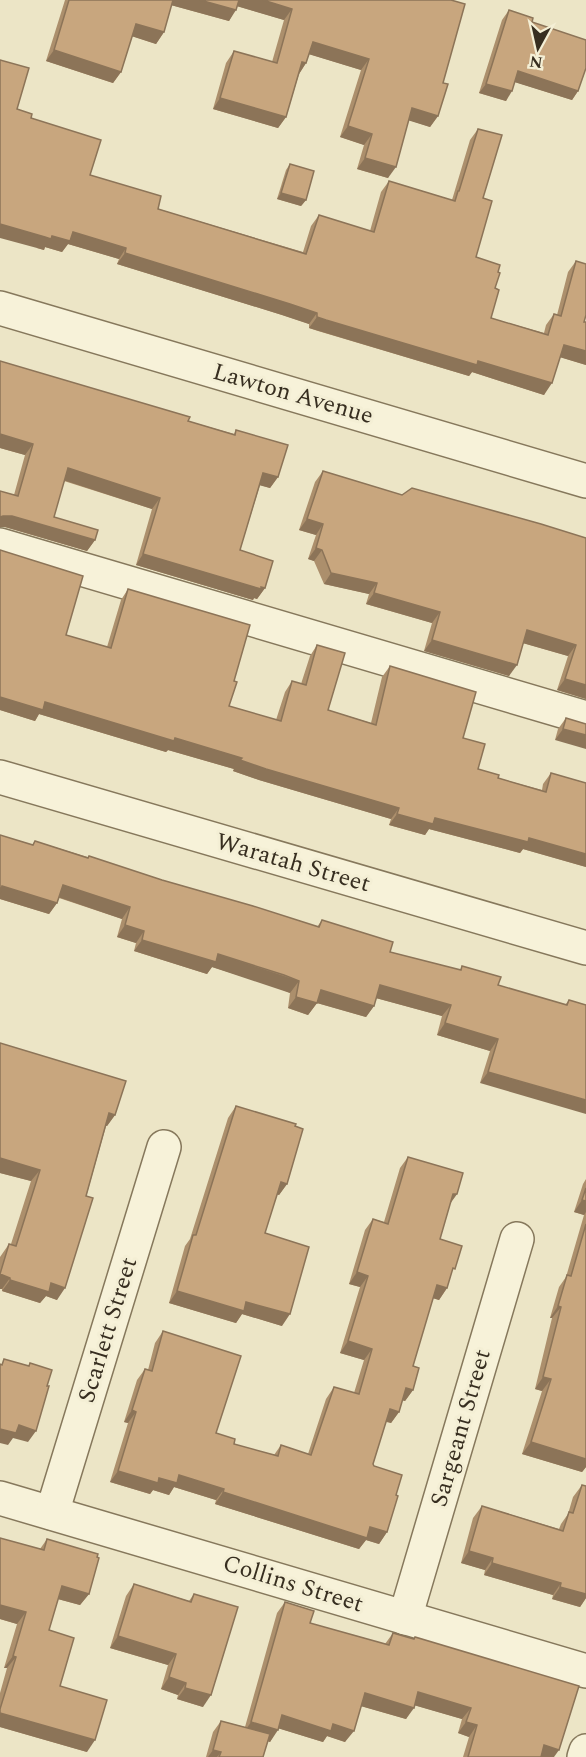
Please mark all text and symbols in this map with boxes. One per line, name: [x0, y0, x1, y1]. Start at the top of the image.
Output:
north arrow: [508, 18, 568, 78]
text: N: [528, 49, 544, 75]
street label: Lawton Avenue: [208, 354, 378, 434]
street label: Waratah Street: [211, 824, 375, 902]
street label: Scarlett Street: [69, 1253, 147, 1407]
street label: Sargeant Street: [421, 1345, 501, 1511]
street label: Collins Street: [218, 1546, 368, 1622]

